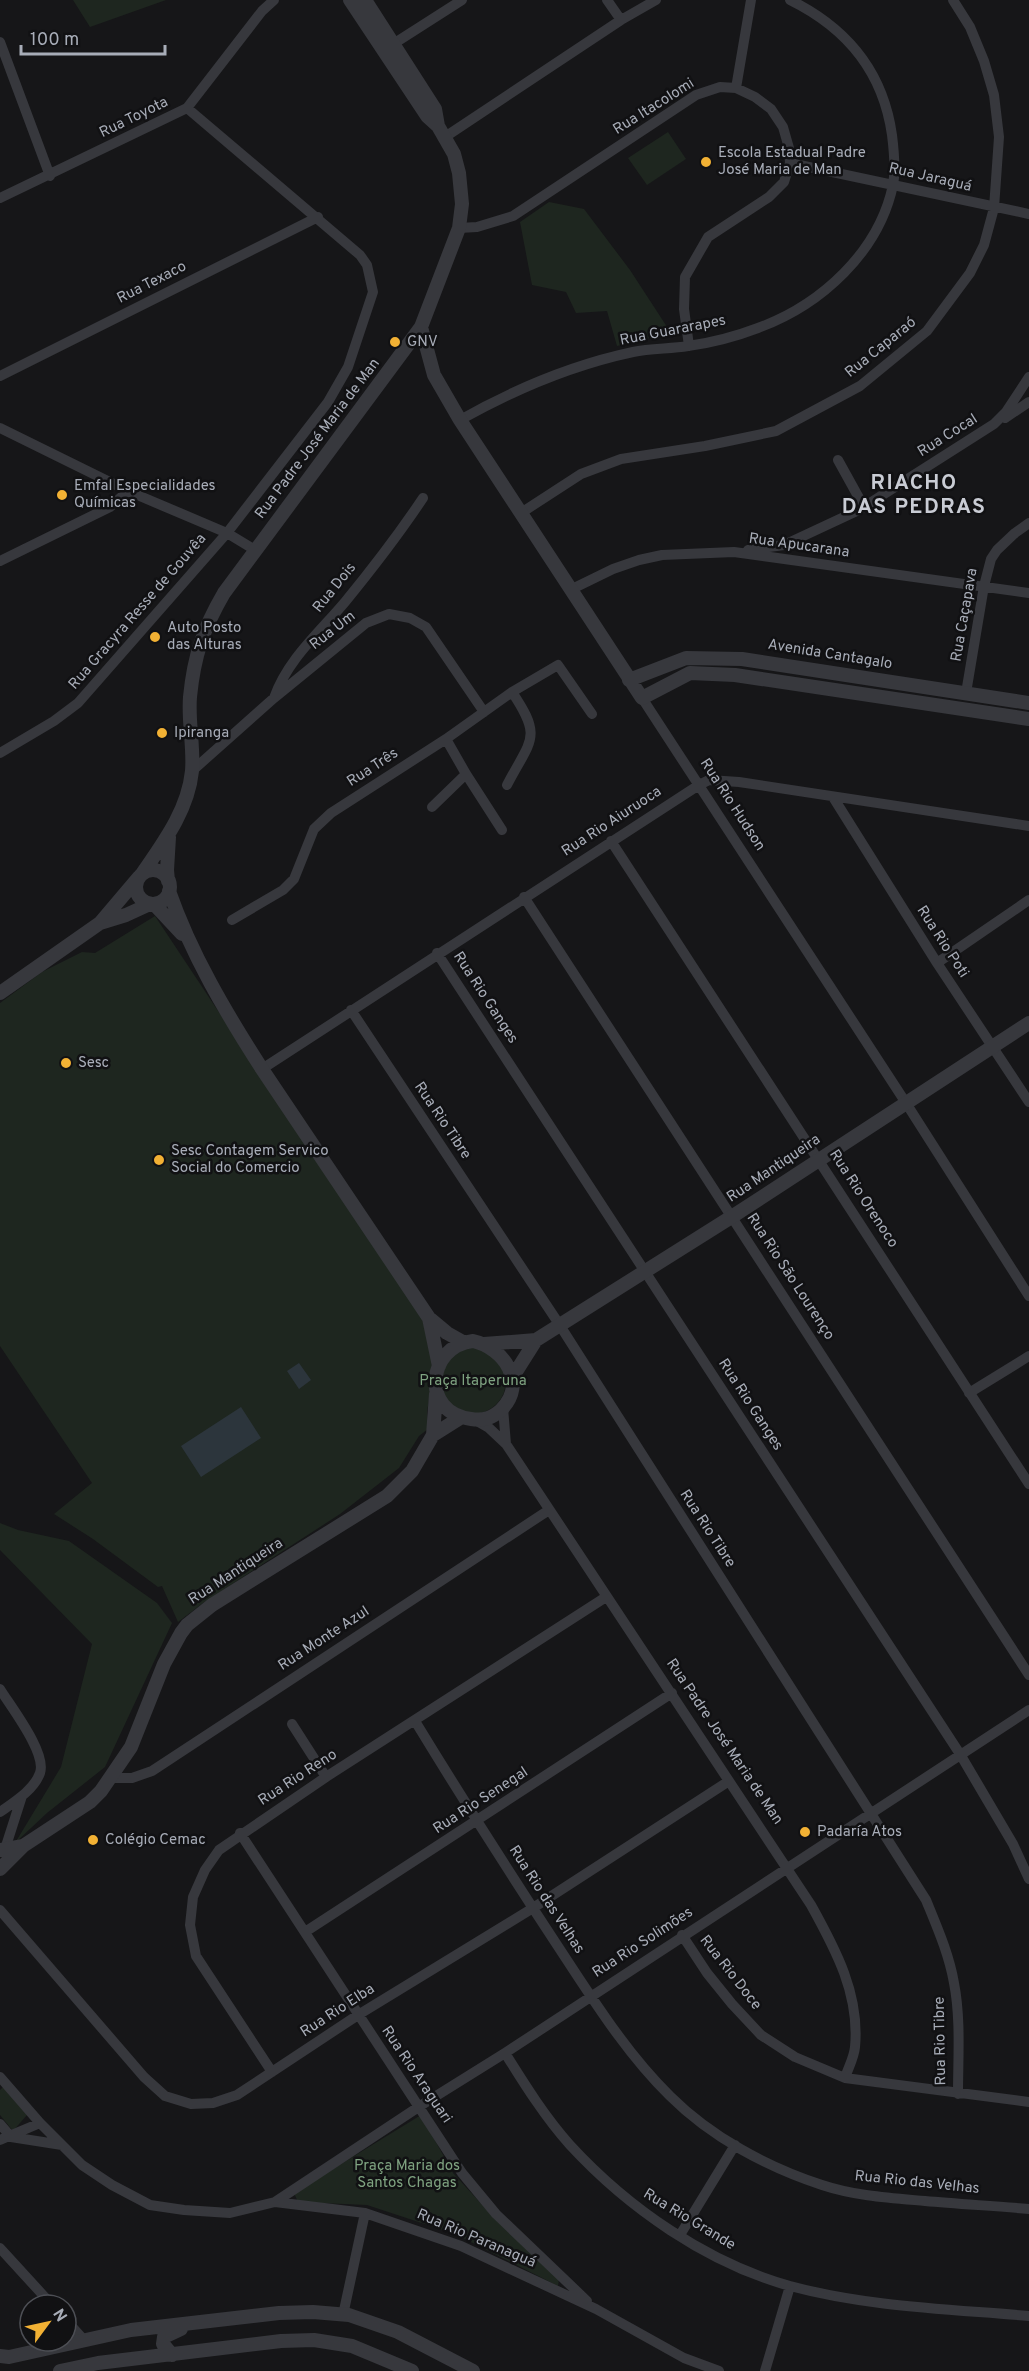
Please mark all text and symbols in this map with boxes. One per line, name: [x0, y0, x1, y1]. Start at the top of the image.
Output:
scale bar: [21, 18, 165, 56]
text: 100 m: [30, 29, 79, 52]
street label: Rua Itacolomi: [610, 74, 698, 140]
street label: Rua Toyota: [96, 93, 172, 143]
place label: Escola Estadual Padre José Maria de Man: [718, 144, 866, 180]
marker: Escola Estadual Padre José Maria de Man: [699, 155, 713, 169]
street label: Rua Jaraguá: [887, 159, 973, 197]
street label: Rua Texaco: [114, 257, 190, 309]
street label: Rua Guararapes: [618, 311, 728, 351]
street label: Rua Caparaó: [841, 313, 921, 383]
place label: GNV: [407, 333, 438, 352]
marker: GNV: [388, 335, 402, 349]
street label: Rua Padre José Maria de Man: [251, 355, 385, 523]
street label: Rua Cocal: [914, 410, 982, 462]
district label: RIACHO DAS PEDRAS: [842, 470, 986, 521]
place label: Emfal Especialidades Químicas: [74, 477, 216, 513]
marker: Emfal Especialidades Químicas: [55, 488, 69, 502]
street label: Rua Gracyra Resse de Gouvêa: [65, 530, 211, 694]
street label: Rua Apucarana: [747, 530, 851, 562]
street label: Rua Dois: [309, 559, 361, 617]
street label: Rua Caçapava: [947, 567, 983, 663]
street label: Rua Um: [306, 607, 360, 655]
place label: Auto Posto das Alturas: [167, 619, 242, 655]
marker: Auto Posto das Alturas: [148, 630, 162, 644]
street label: Avenida Cantagalo: [766, 636, 894, 674]
place label: Ipiranga: [174, 724, 229, 743]
marker: Ipiranga: [155, 726, 169, 740]
street label: Rua Três: [344, 744, 402, 792]
street label: Rua Rio Hudson: [695, 755, 769, 855]
street label: Rua Rio Aiuruoca: [558, 783, 666, 861]
street label: Rua Rio Poti: [912, 902, 972, 982]
street label: Rua Rio Ganges: [448, 948, 522, 1048]
place label: Sesc: [78, 1054, 109, 1073]
marker: Sesc: [59, 1056, 73, 1070]
street label: Rua Rio Tibre: [409, 1079, 475, 1163]
street label: Rua Mantiqueira: [724, 1131, 824, 1207]
place label: Sesc Contagem Servico Social do Comercio: [171, 1142, 329, 1178]
street label: Rua Rio Orenoco: [824, 1146, 902, 1252]
marker: Sesc Contagem Servico Social do Comercio: [152, 1153, 166, 1167]
street label: Rua Rio São Lourenço: [742, 1210, 838, 1344]
street label: Rua Rio Ganges: [713, 1355, 787, 1455]
park label: Praça Itaperuna: [419, 1372, 527, 1391]
street label: Rua Rio Tibre: [675, 1486, 739, 1572]
street label: Rua Mantiqueira: [185, 1534, 287, 1610]
street label: Rua Monte Azul: [275, 1602, 373, 1676]
street label: Rua Padre José Maria de Man: [661, 1655, 787, 1829]
street label: Rua Rio Reno: [255, 1745, 341, 1811]
street label: Rua Rio Senegal: [430, 1763, 532, 1839]
place label: Padaría Atos: [817, 1823, 902, 1842]
marker: Padaría Atos: [798, 1825, 812, 1839]
place label: Colégio Cemac: [105, 1831, 206, 1850]
marker: Colégio Cemac: [86, 1833, 100, 1847]
street label: Rua Rio das Velhas: [504, 1842, 588, 1958]
street label: Rua Rio Solimões: [589, 1903, 697, 1983]
street label: Rua Rio Doce: [695, 1932, 765, 2014]
street label: Rua Rio Elba: [297, 1980, 379, 2042]
street label: Rua Rio Tibre: [931, 1996, 951, 2086]
street label: Rua Rio Araguari: [376, 2023, 456, 2127]
park label: Praça Maria dos Santos Chagas: [354, 2157, 460, 2193]
street label: Rua Rio das Velhas: [854, 2167, 980, 2199]
street label: Rua Rio Grande: [639, 2185, 739, 2255]
street label: Rua Rio Paranaguá: [414, 2205, 539, 2273]
north arrow: [18, 2293, 78, 2353]
text: N: [47, 2306, 70, 2326]

